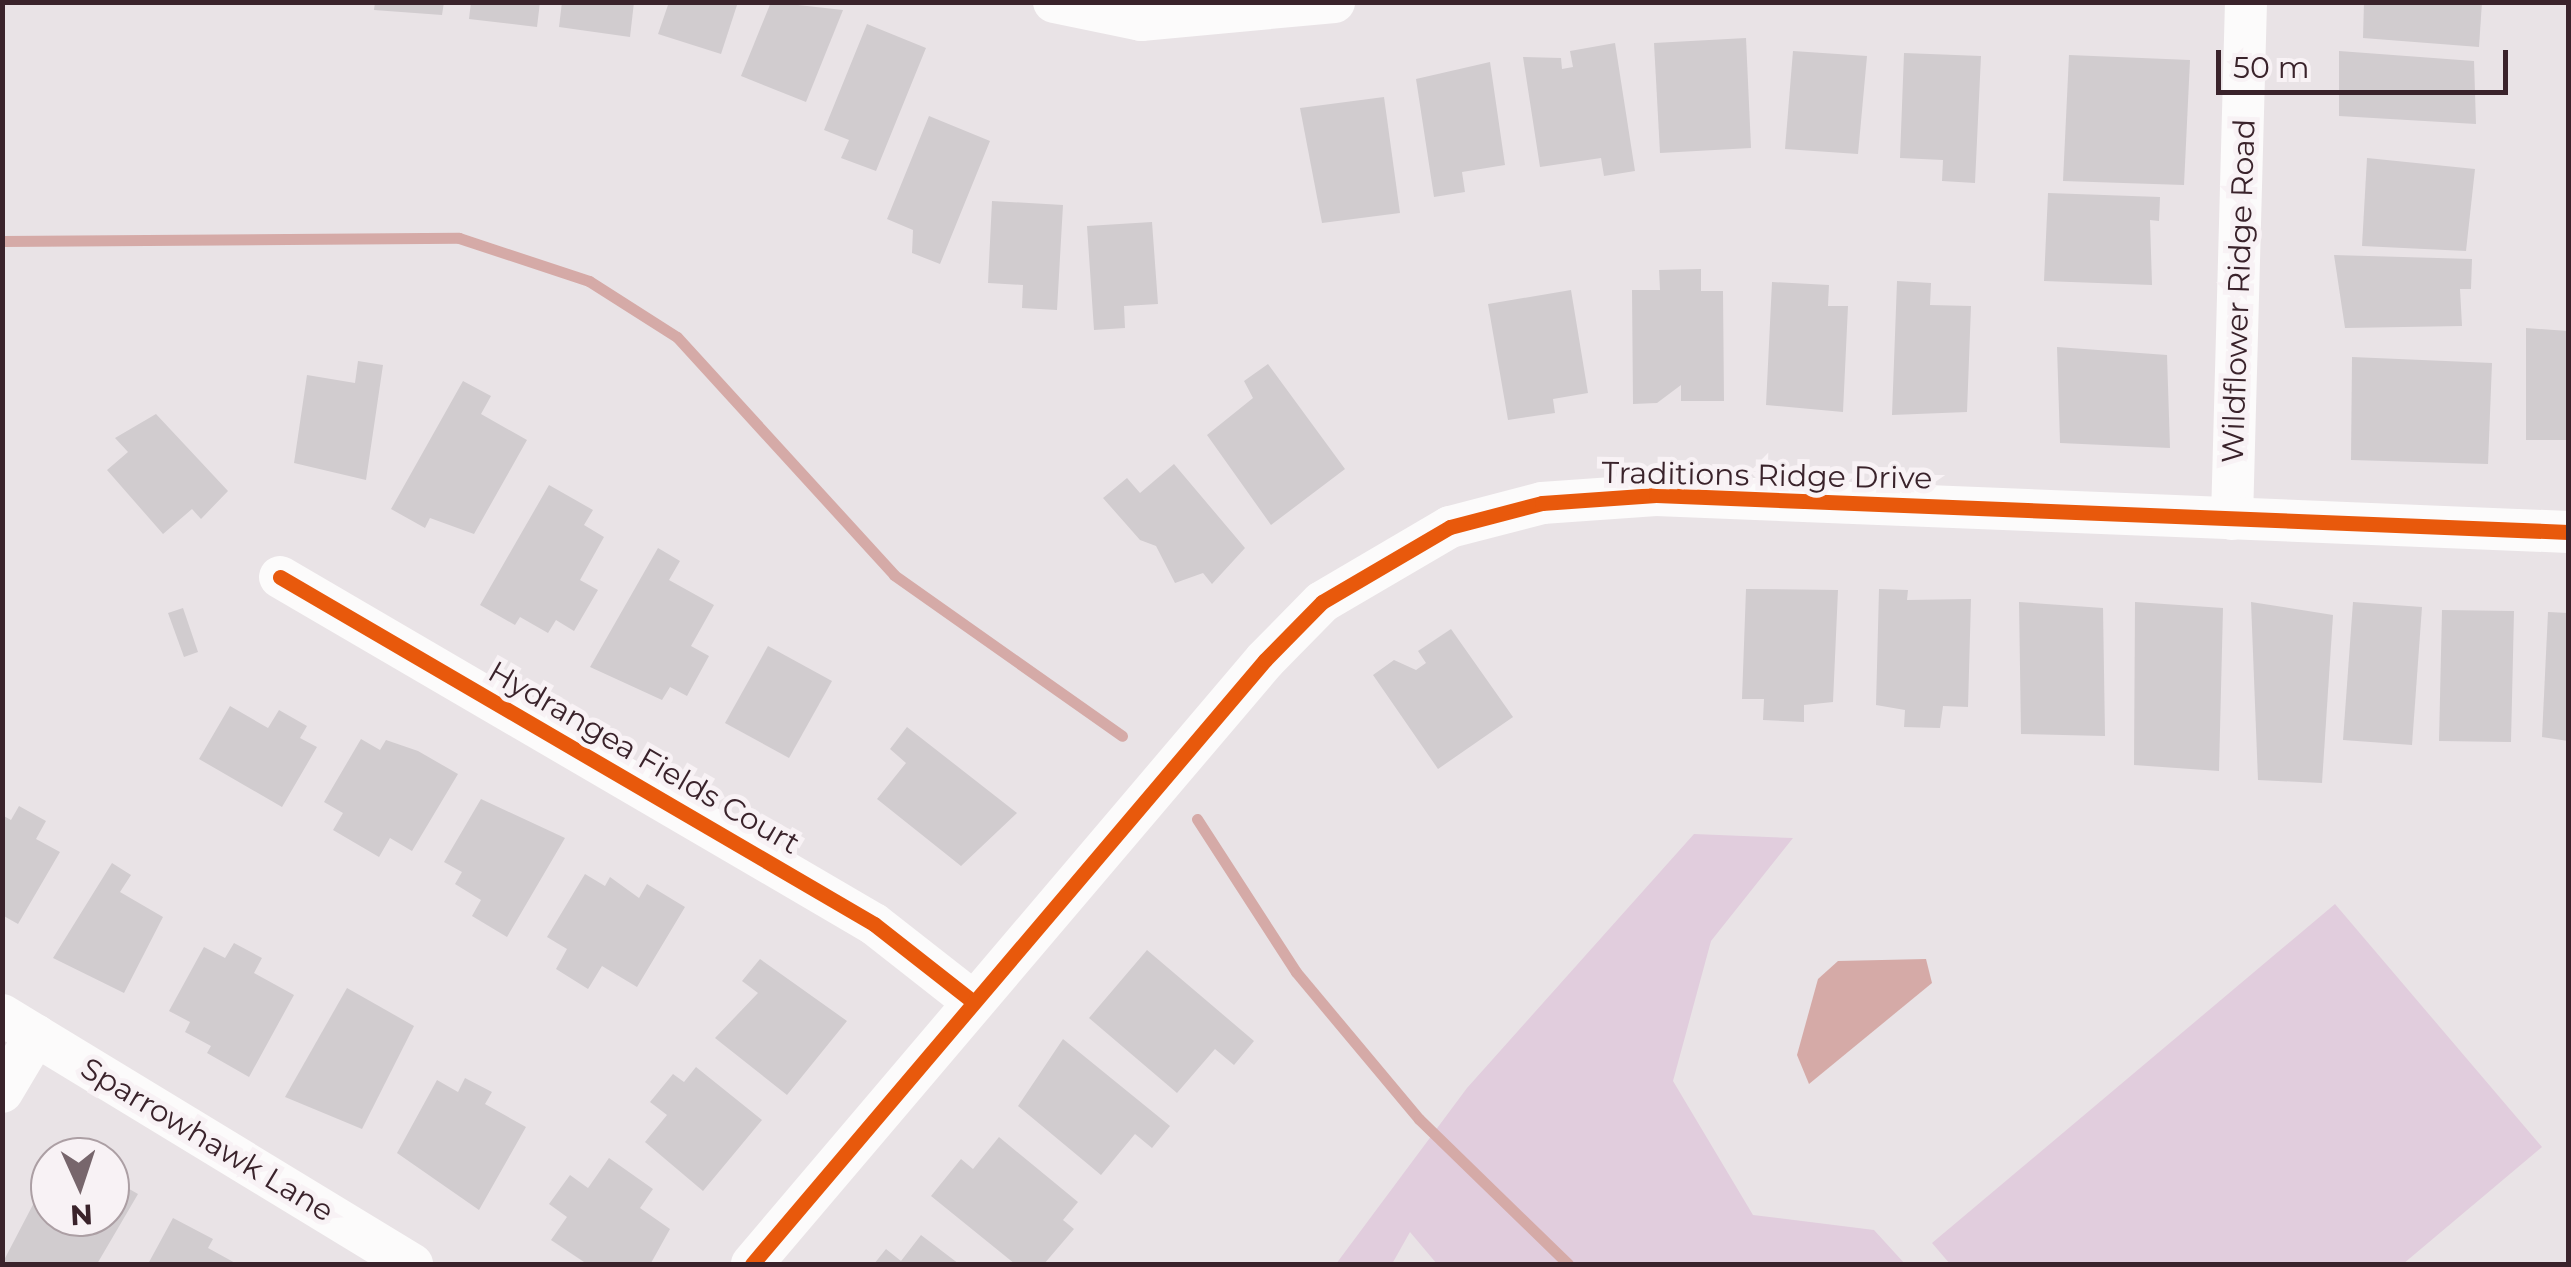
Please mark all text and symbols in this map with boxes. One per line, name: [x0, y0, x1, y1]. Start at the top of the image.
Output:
scale bar: [2221, 30, 2514, 92]
text: 50 m: [2233, 49, 2310, 86]
street label: Wildflower Ridge Road: [2215, 118, 2263, 464]
street label: Traditions Ridge Drive: [1601, 455, 1933, 497]
street label: Hydrangea Fields Court: [482, 654, 806, 862]
street label: Sparrowhawk Lane: [74, 1050, 340, 1230]
north arrow: [30, 1137, 130, 1237]
text: N: [69, 1197, 94, 1233]

